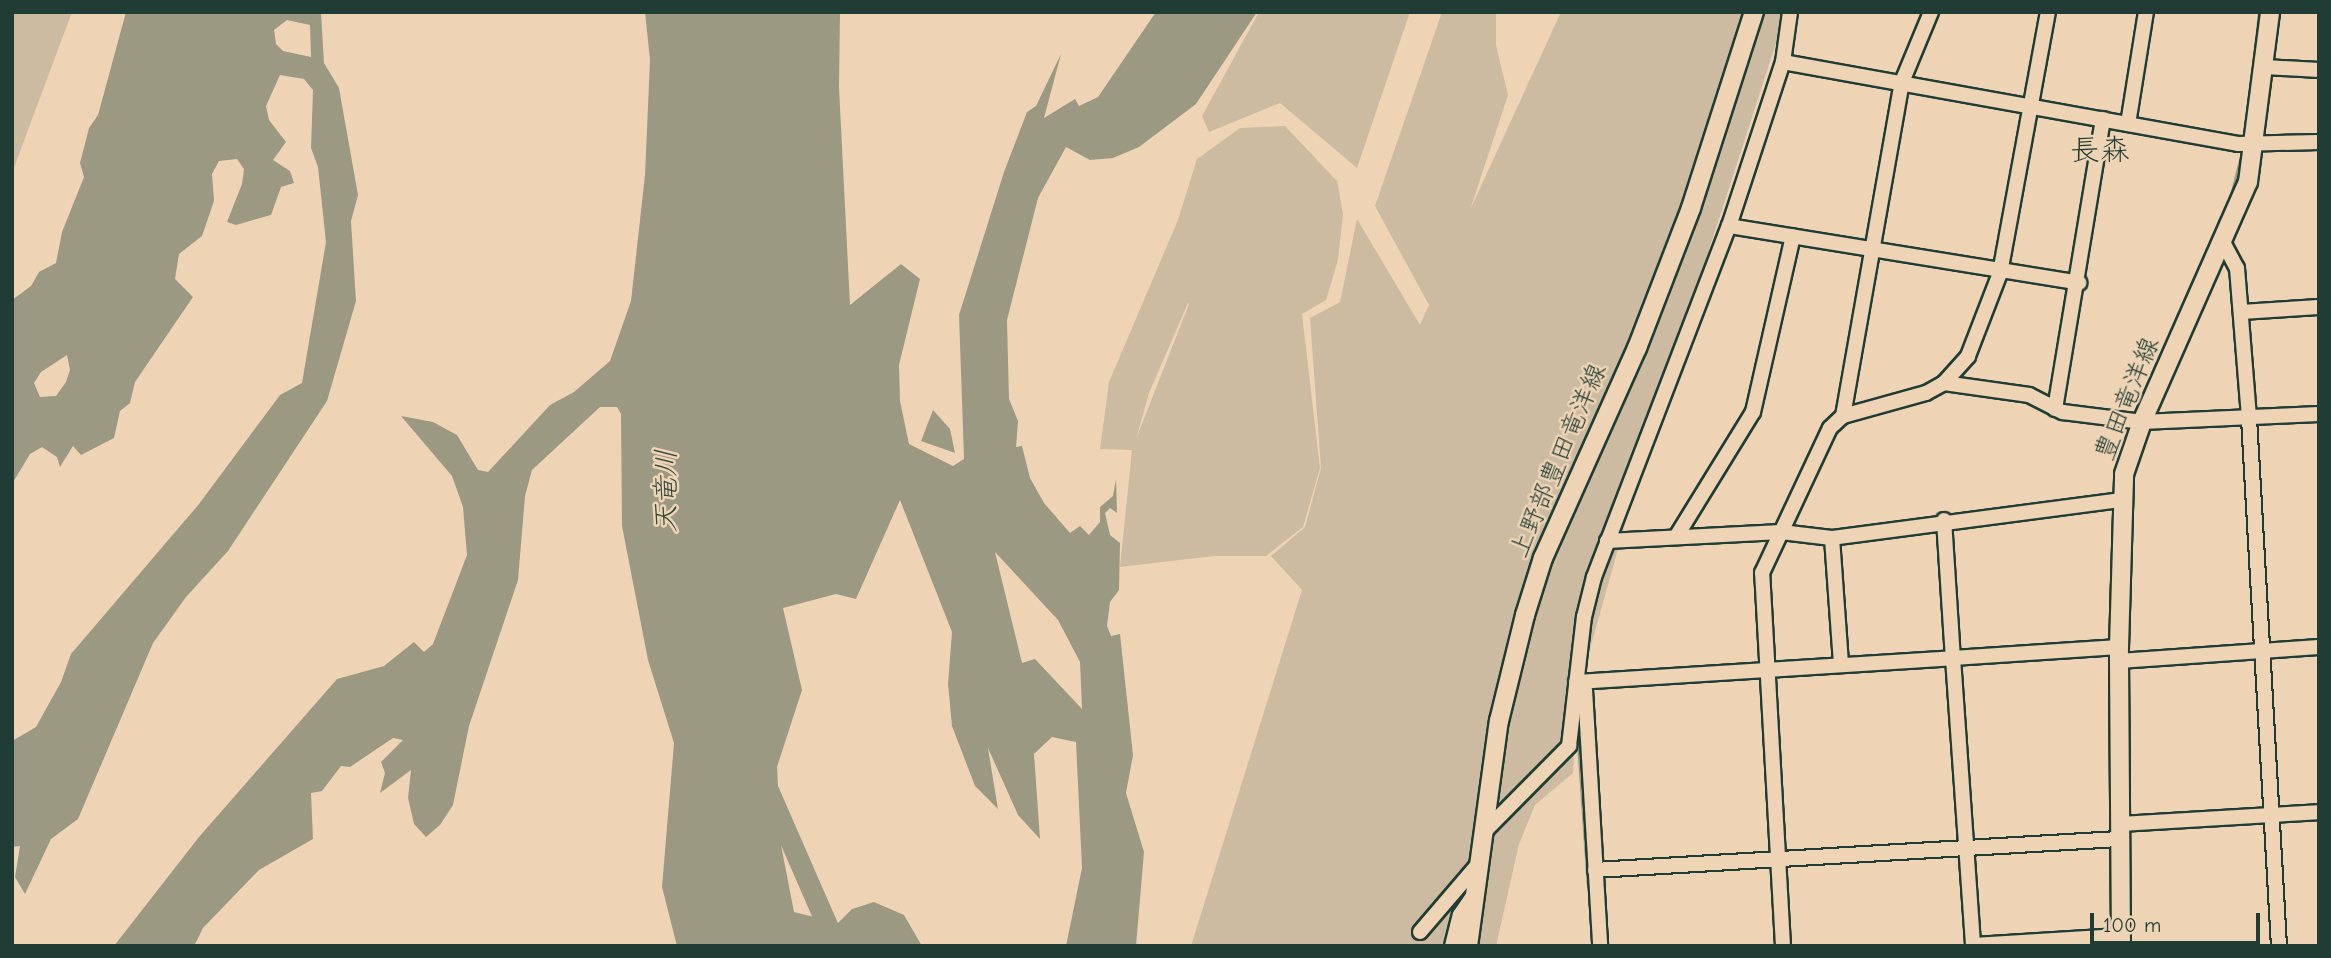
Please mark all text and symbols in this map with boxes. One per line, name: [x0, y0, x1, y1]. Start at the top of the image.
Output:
district label: 長森: [2070, 133, 2130, 169]
street label: 豊田竜洋線: [2089, 333, 2167, 465]
street label: 上野部豊田竜洋線: [1504, 359, 1614, 563]
water label: 天竜川: [649, 449, 683, 533]
scale bar: [2093, 898, 2263, 942]
text: 100 m: [2103, 913, 2161, 937]

